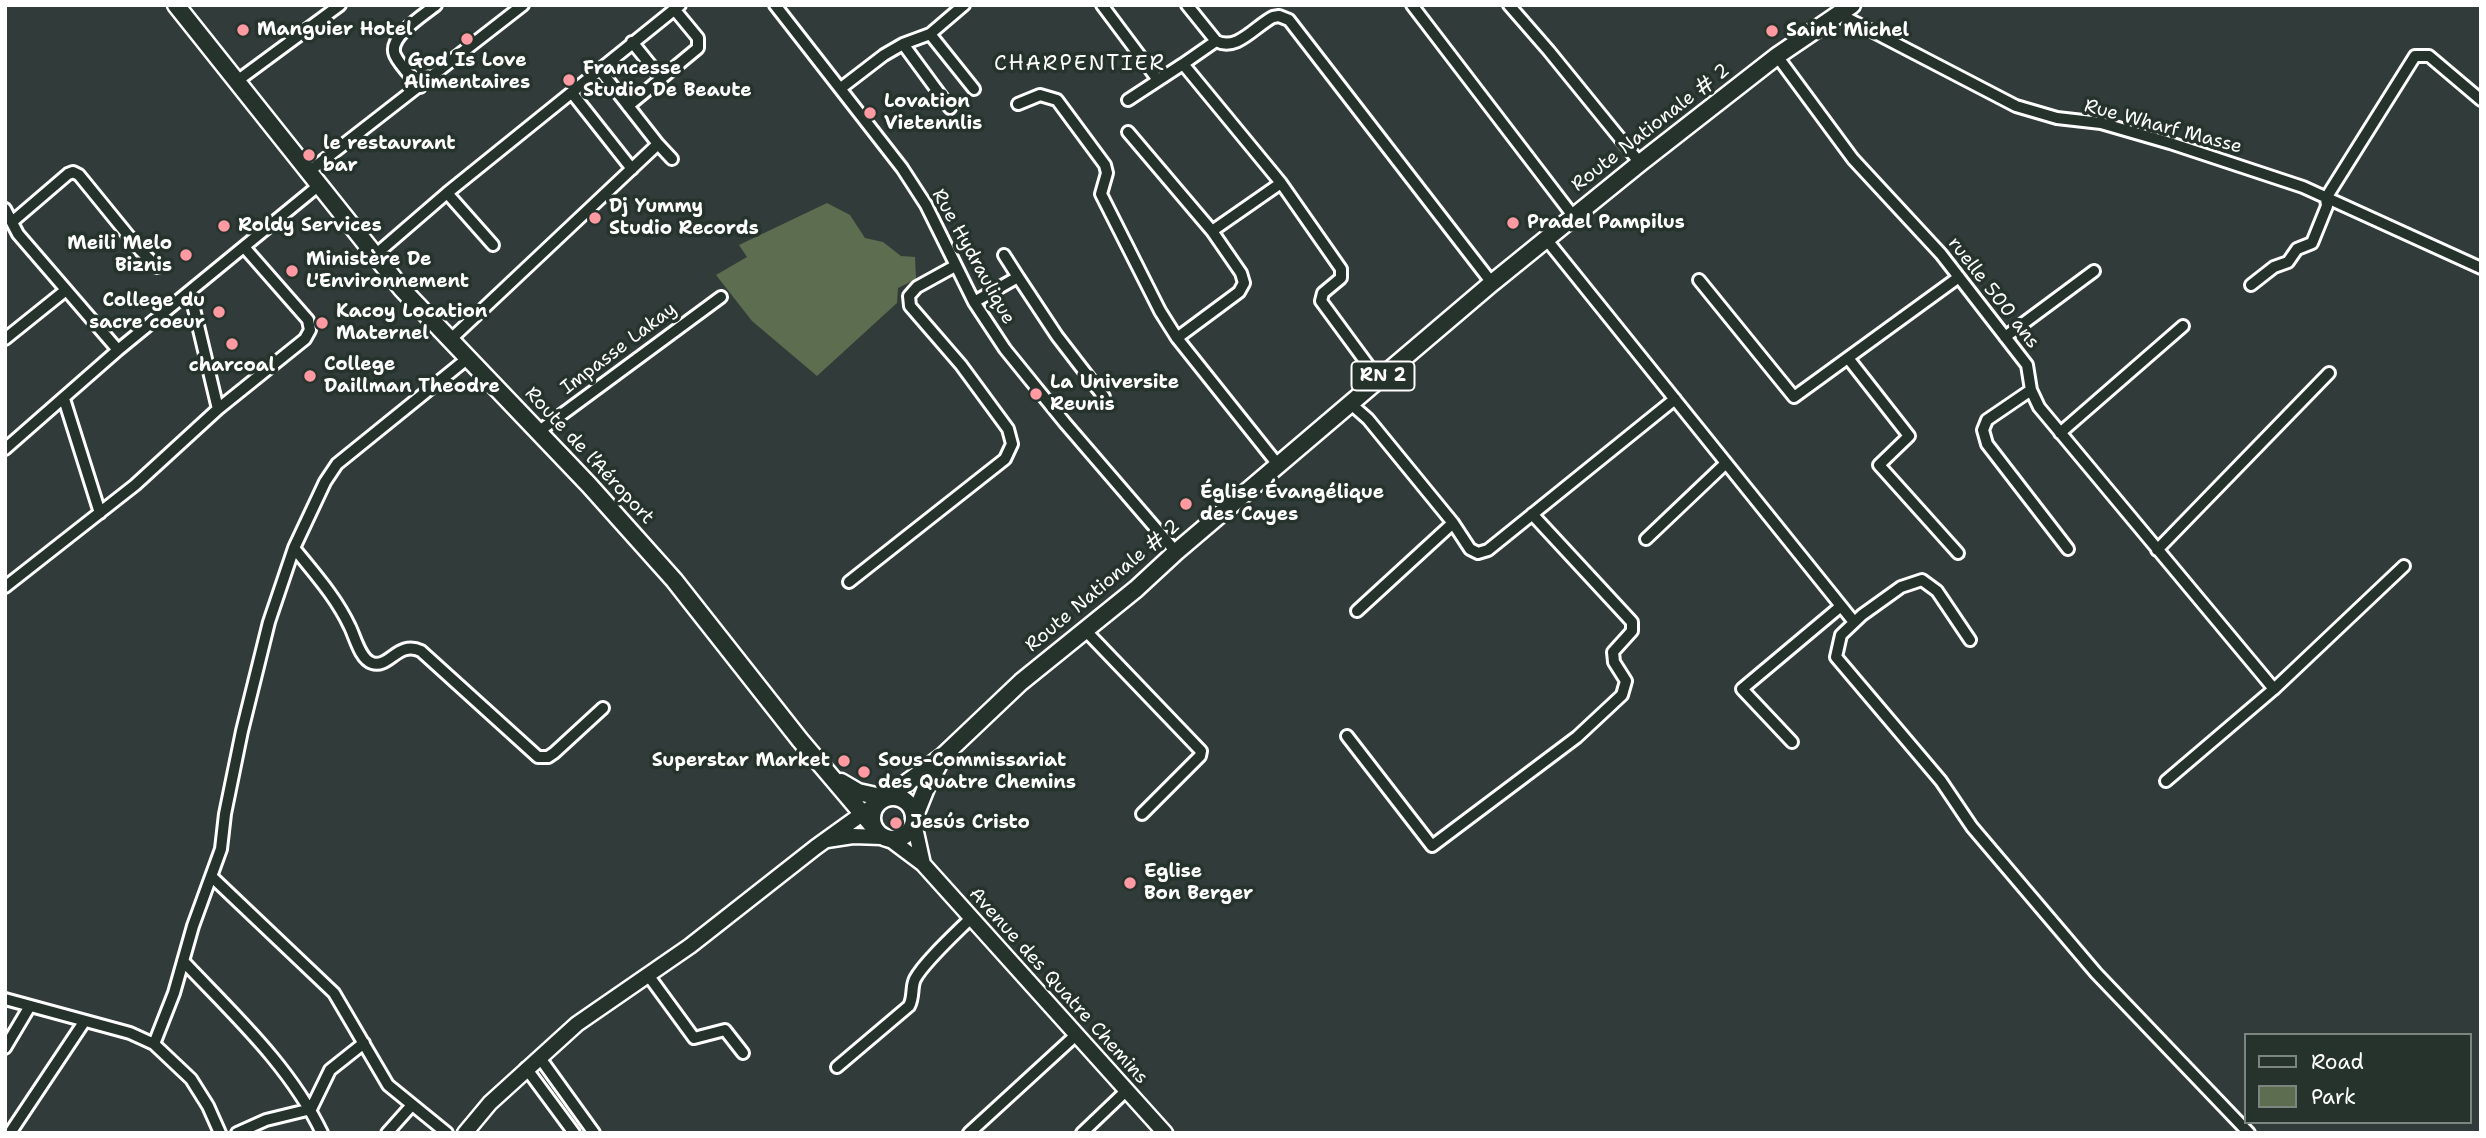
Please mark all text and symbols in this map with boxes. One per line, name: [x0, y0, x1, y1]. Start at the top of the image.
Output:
place label: Manguier Hotel: [257, 19, 413, 41]
place label: Saint Michel: [1786, 20, 1909, 42]
marker: Manguier Hotel: [235, 22, 251, 38]
marker: Saint Michel: [1764, 23, 1780, 39]
marker: God Is Love Alimentaires: [459, 31, 475, 47]
place label: God Is Love Alimentaires: [404, 50, 530, 94]
district label: CHARPENTIER: [995, 52, 1165, 78]
place label: Francesse Studio De Beaute: [583, 58, 752, 102]
street label: Route Nationale # 2: [1567, 59, 1735, 197]
marker: Francesse Studio De Beaute: [561, 72, 577, 88]
place label: Lovation Vietennlis: [884, 91, 982, 135]
street label: Rue Wharf Masse: [2082, 95, 2244, 159]
marker: Lovation Vietennlis: [862, 105, 878, 121]
place label: le restaurant bar: [323, 133, 456, 177]
marker: le restaurant bar: [301, 147, 317, 163]
street label: Rue Hydraulique: [926, 185, 1020, 329]
place label: Dj Yummy Studio Records: [609, 196, 759, 240]
marker: Dj Yummy Studio Records: [587, 210, 603, 226]
place label: Pradel Pampilus: [1527, 212, 1685, 234]
place label: Roldy Services: [238, 215, 382, 237]
marker: Pradel Pampilus: [1505, 215, 1521, 231]
marker: Roldy Services: [216, 218, 232, 234]
place label: Meili Melo Biznis: [67, 233, 172, 277]
street label: ruelle 500 ans: [1942, 233, 2044, 353]
marker: Meili Melo Biznis: [178, 247, 194, 263]
place label: Ministère De L'Environnement: [306, 249, 469, 293]
marker: Ministère De L'Environnement: [284, 263, 300, 279]
place label: College du sacre coeur: [89, 290, 205, 334]
street label: Impasse Lakay: [557, 298, 681, 400]
place label: Kacoy Location Maternel: [336, 301, 487, 345]
marker: College du sacre coeur: [211, 304, 227, 320]
marker: Kacoy Location Maternel: [314, 315, 330, 331]
marker: charcoal: [224, 336, 240, 352]
place label: College Daillman Theodre: [324, 354, 500, 398]
place label: charcoal: [189, 355, 275, 377]
road number: RN 2: [1352, 362, 1414, 390]
marker: College Daillman Theodre: [302, 368, 318, 384]
place label: La Universite Reunis: [1050, 372, 1179, 416]
street label: Route de l’Aéroport: [520, 383, 658, 529]
marker: La Universite Reunis: [1028, 386, 1044, 402]
place label: Église Évangélique des Cayes: [1200, 482, 1384, 526]
marker: Église Évangélique des Cayes: [1178, 496, 1194, 512]
street label: Route Nationale # 2: [1021, 515, 1185, 657]
place label: Superstar Market: [652, 750, 830, 772]
place label: Sous-Commissariat des Quatre Chemins: [878, 750, 1076, 794]
marker: Superstar Market: [836, 753, 852, 769]
marker: Sous-Commissariat des Quatre Chemins: [856, 764, 872, 780]
place label: Jesús Cristo: [910, 812, 1030, 834]
marker: Jesús Cristo: [888, 815, 904, 831]
place label: Eglise Bon Berger: [1144, 861, 1253, 905]
marker: Eglise Bon Berger: [1122, 875, 1138, 891]
street label: Avenue des Quatre Chemins: [964, 883, 1152, 1089]
legend: [2244, 1033, 2472, 1124]
text: Road: [2311, 1048, 2364, 1076]
text: Park: [2311, 1083, 2356, 1111]

